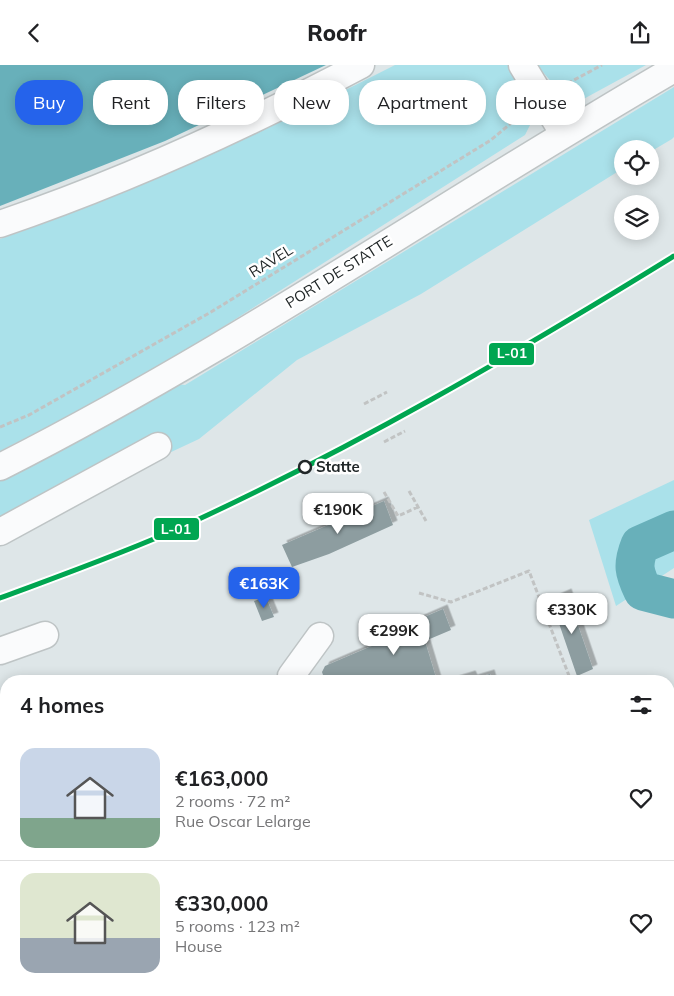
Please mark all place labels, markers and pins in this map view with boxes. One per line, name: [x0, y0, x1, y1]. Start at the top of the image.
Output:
place label: Statte: [316, 457, 360, 476]
marker: Statte: [298, 460, 312, 474]
pin: €190K: [303, 493, 373, 535]
pin: €163K: [229, 567, 299, 609]
pin: €330K: [537, 593, 607, 635]
pin: €299K: [359, 613, 429, 656]

